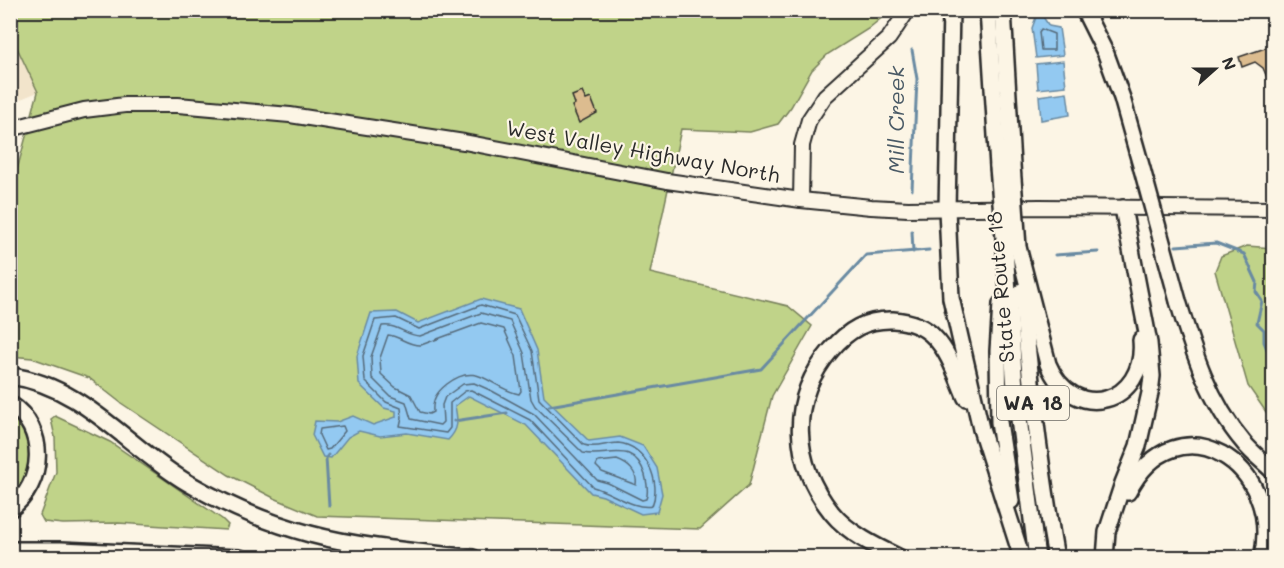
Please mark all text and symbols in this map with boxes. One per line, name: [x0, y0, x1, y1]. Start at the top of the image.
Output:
north arrow: [1185, 39, 1245, 99]
text: N: [1217, 54, 1241, 73]
water label: Mill Creek: [881, 65, 910, 174]
street label: West Valley Highway North: [504, 113, 782, 188]
street label: State Route 18: [979, 210, 1020, 364]
road number: WA 18: [997, 386, 1069, 420]

